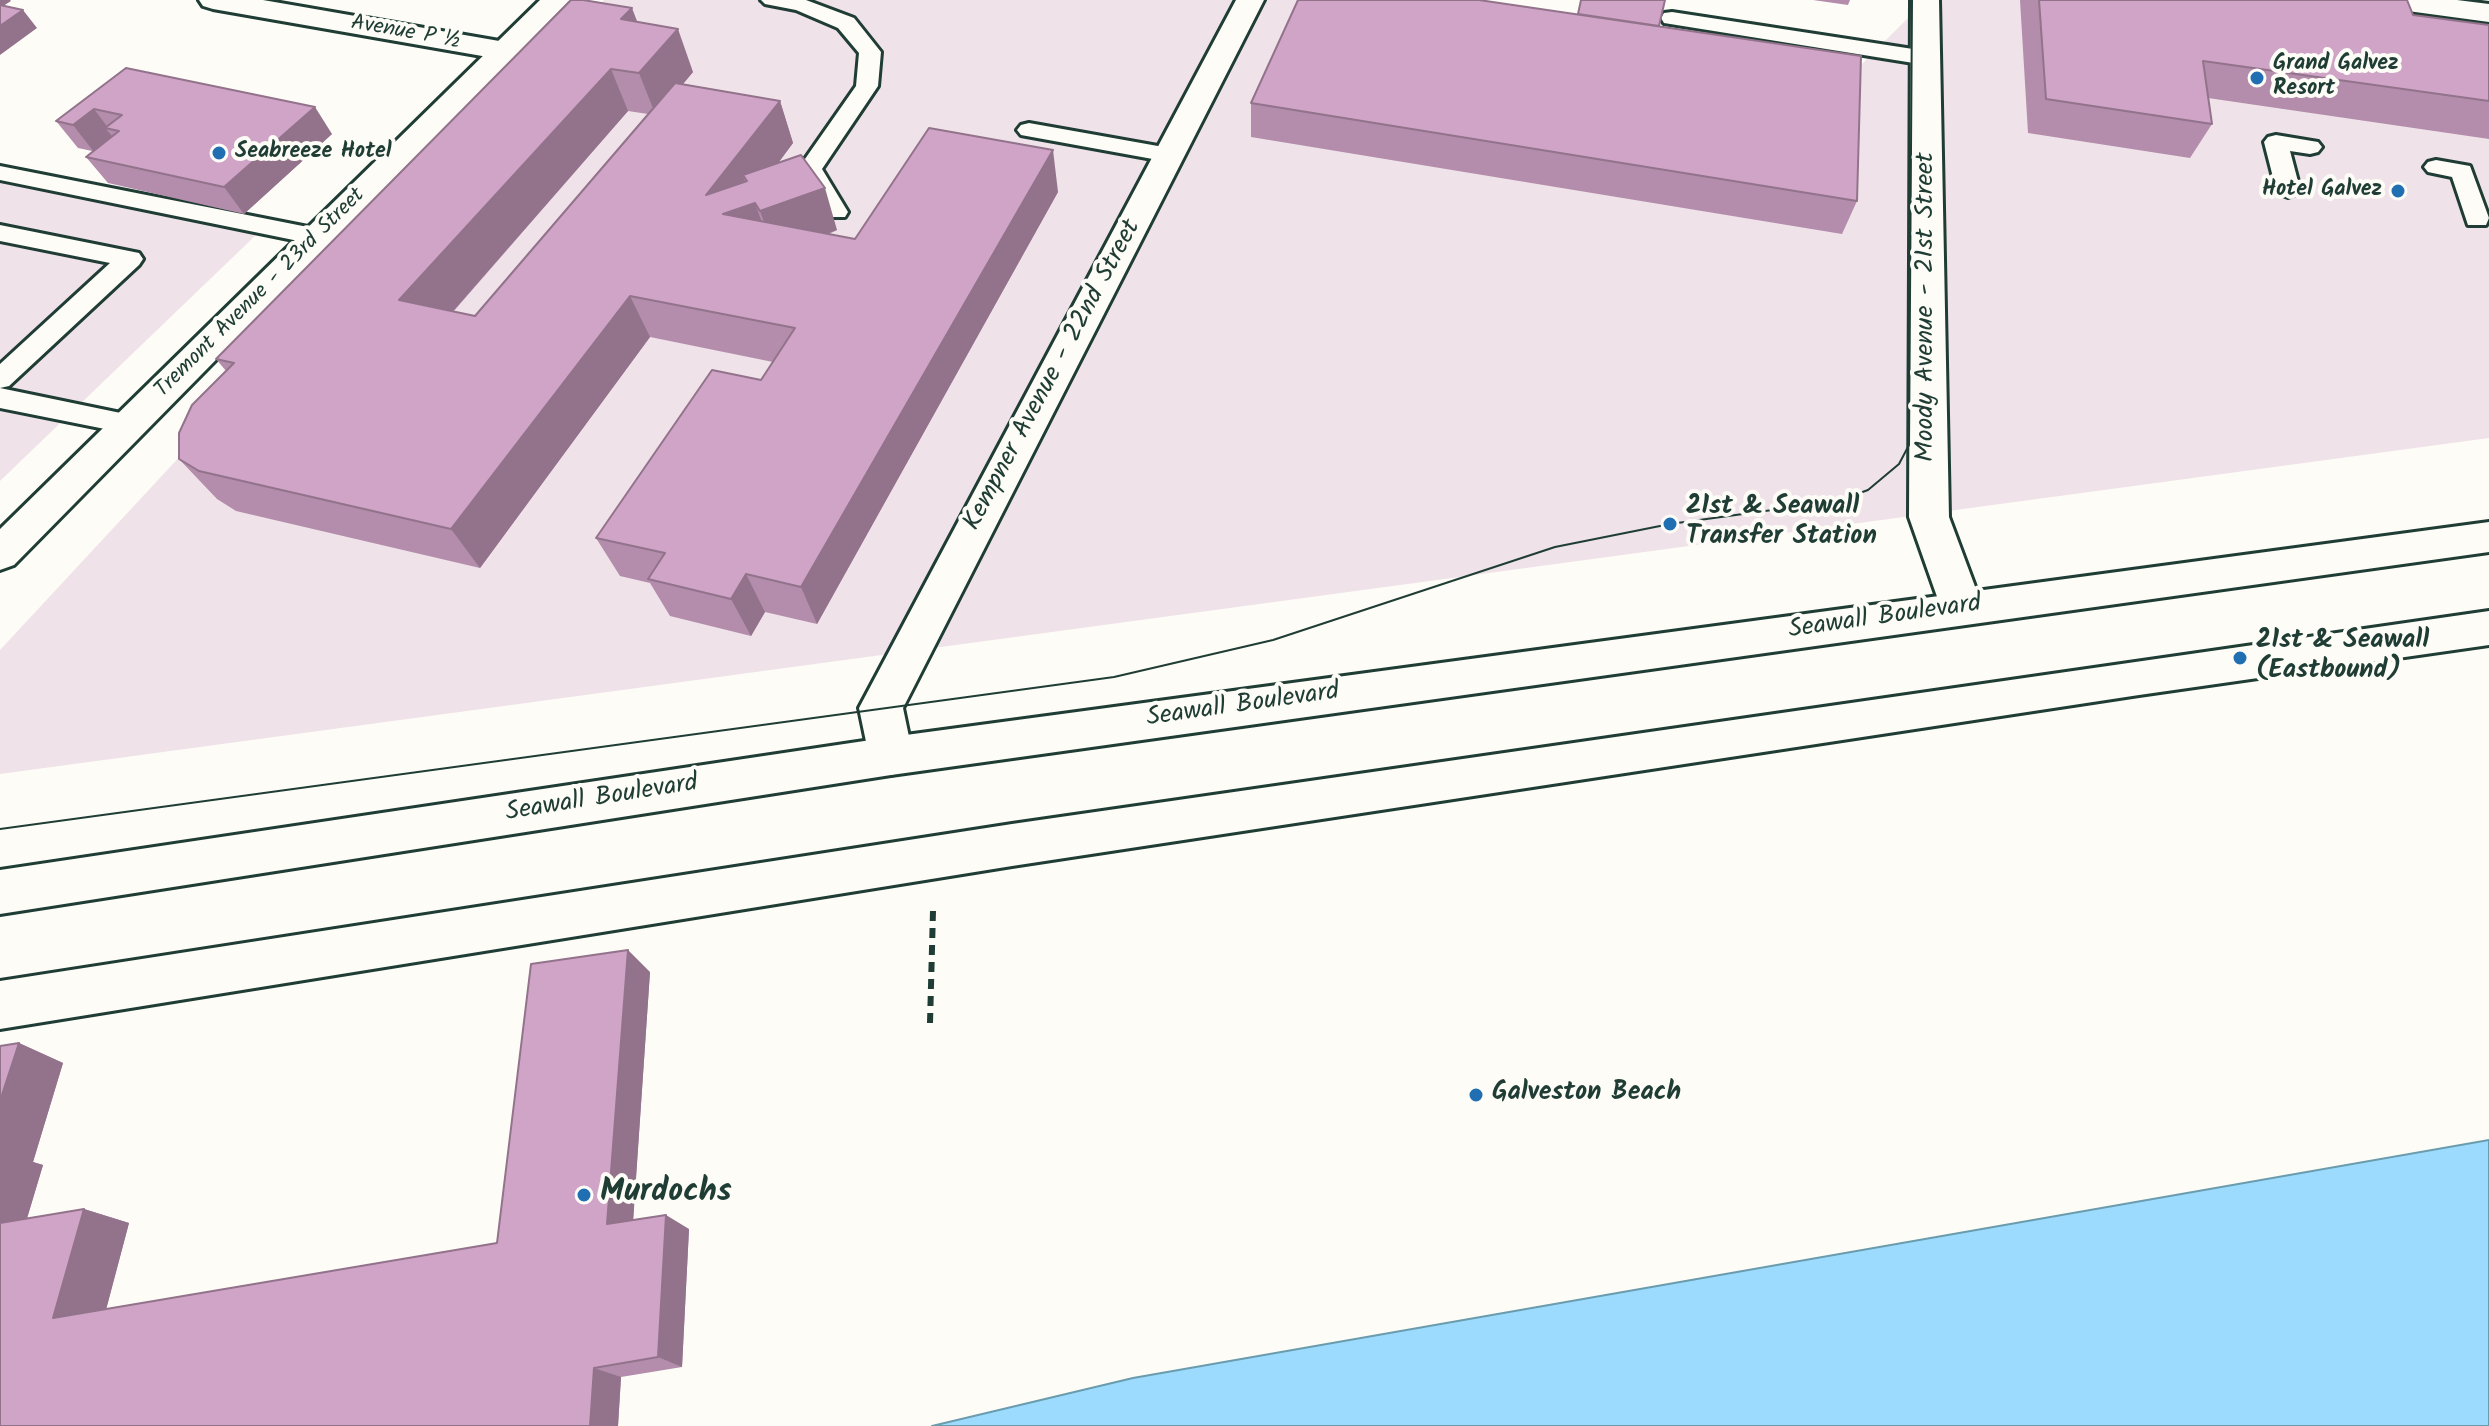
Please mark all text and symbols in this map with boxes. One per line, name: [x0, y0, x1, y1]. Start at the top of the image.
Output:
street label: Avenue P ½: [349, 11, 463, 57]
place label: Grand Galvez Resort: [2273, 52, 2399, 104]
marker: Grand Galvez Resort: [2248, 69, 2266, 87]
place label: Seabreeze Hotel: [235, 140, 392, 166]
marker: Seabreeze Hotel: [210, 144, 228, 162]
street label: Moody Avenue - 21st Street: [1912, 152, 1944, 462]
place label: Hotel Galvez: [2262, 178, 2382, 204]
marker: Hotel Galvez: [2389, 182, 2407, 200]
street label: Tremont Avenue - 23rd Street: [150, 183, 372, 405]
street label: Kempner Avenue - 22nd Street: [959, 215, 1149, 537]
place label: 21st & Seawall Transfer Station: [1686, 493, 1877, 554]
marker: 21st & Seawall Transfer Station: [1661, 515, 1679, 533]
street label: Seawall Boulevard: [1787, 590, 1983, 648]
place label: 21st & Seawall (Eastbound): [2256, 627, 2429, 688]
marker: 21st & Seawall (Eastbound): [2231, 649, 2249, 667]
street label: Seawall Boulevard: [1145, 678, 1341, 736]
street label: Seawall Boulevard: [504, 769, 700, 831]
place label: Galveston Beach: [1492, 1079, 1681, 1111]
marker: Galveston Beach: [1467, 1086, 1485, 1104]
place label: Murdochs: [600, 1176, 732, 1214]
marker: Murdochs: [575, 1186, 593, 1204]

